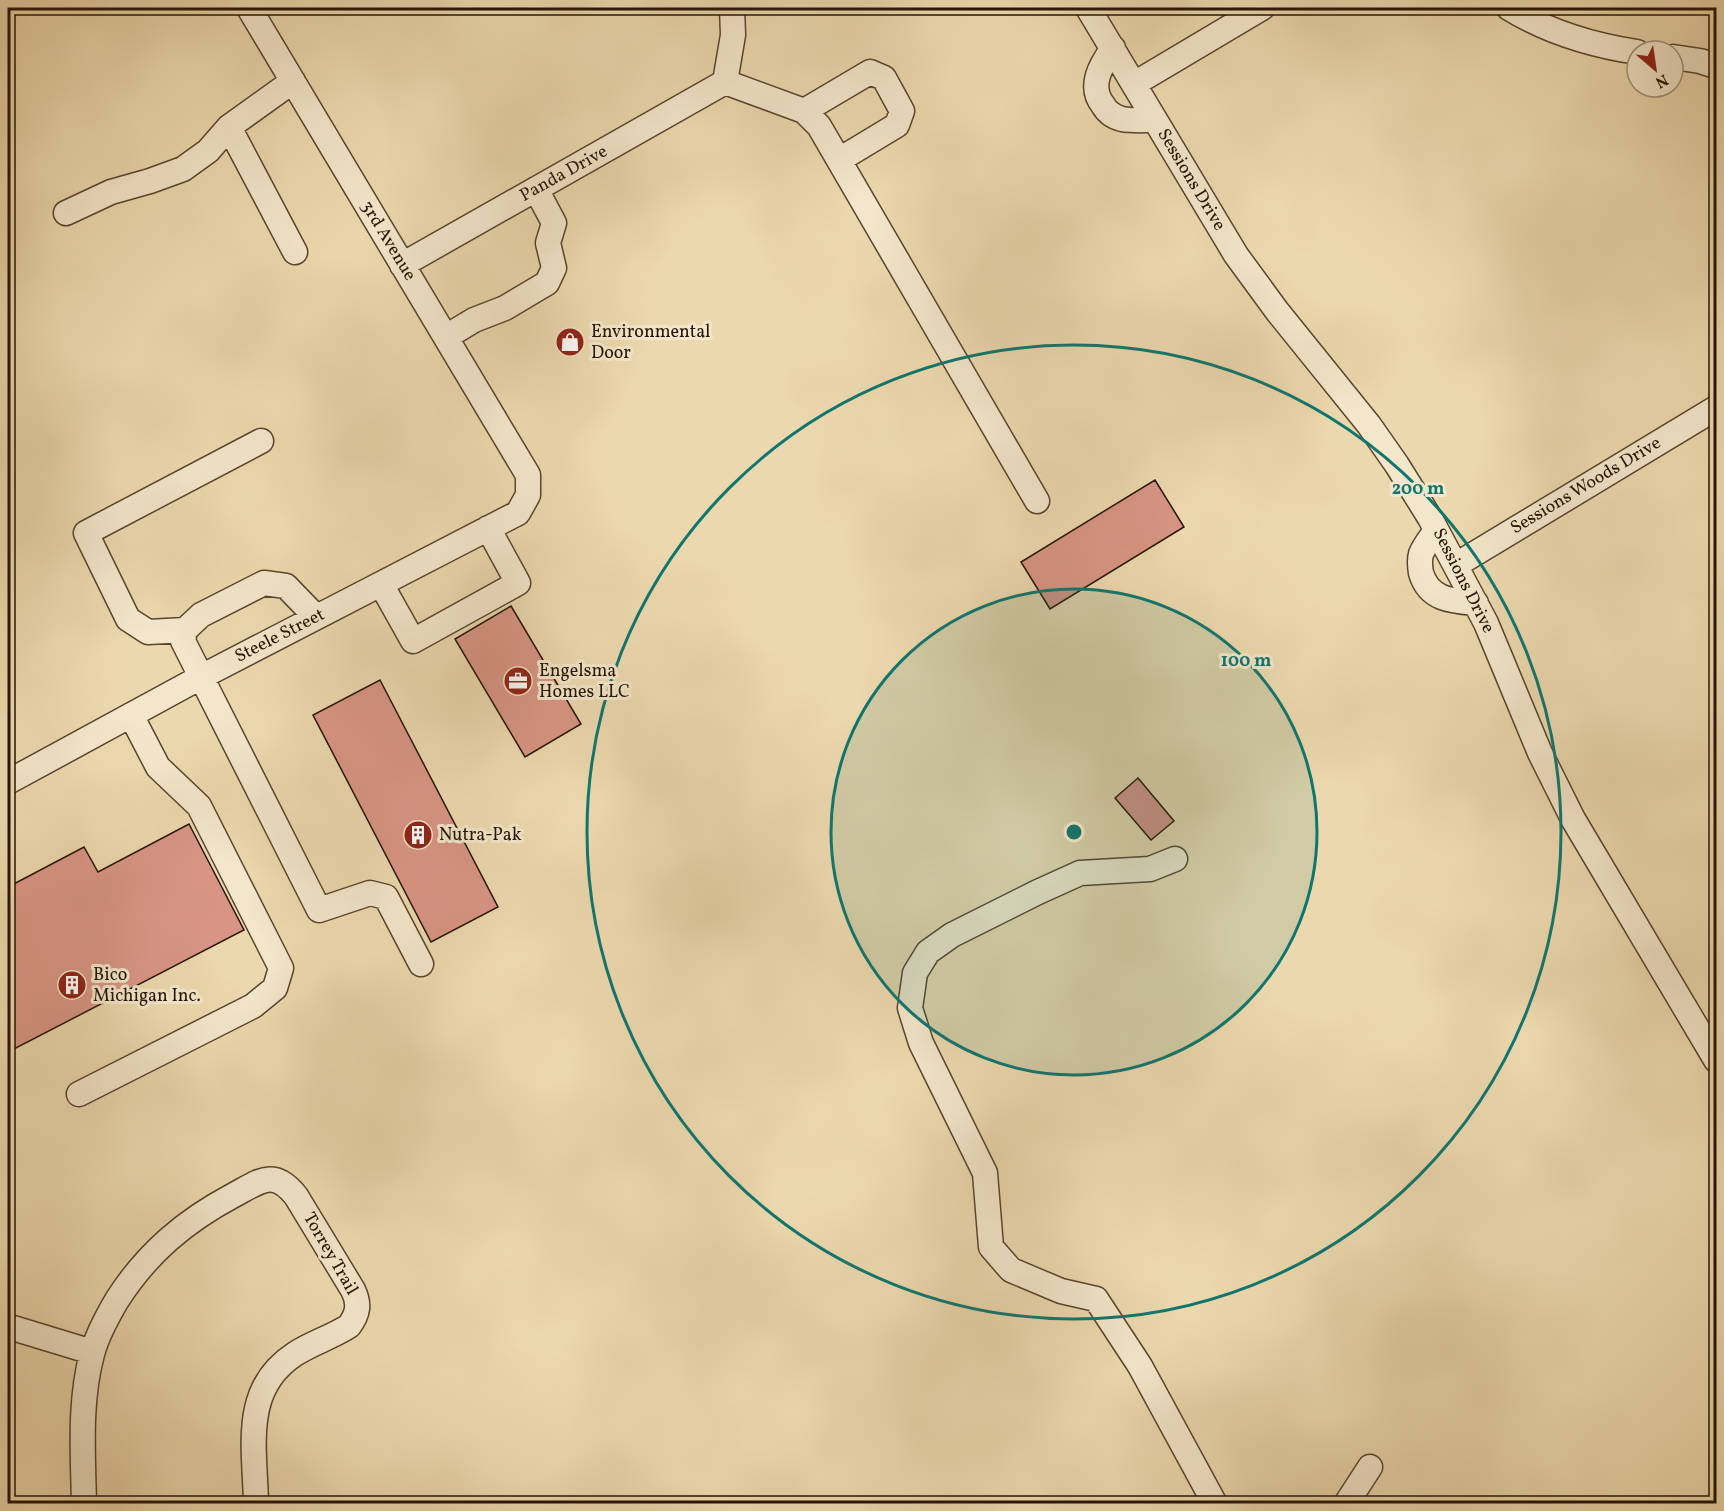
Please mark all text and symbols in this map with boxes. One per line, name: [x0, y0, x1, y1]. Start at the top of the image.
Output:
north arrow: [1625, 39, 1685, 99]
text: N: [1651, 68, 1672, 93]
street label: Sessions Drive: [1151, 124, 1231, 236]
street label: Panda Drive: [516, 140, 612, 208]
street label: 3rd Avenue: [354, 196, 422, 286]
place label: Environmental Door: [591, 320, 711, 366]
shop icon: Environmental Door: [554, 326, 586, 358]
street label: Sessions Woods Drive: [1506, 431, 1666, 541]
text: 200 m: [1392, 477, 1444, 502]
street label: Sessions Drive: [1426, 524, 1500, 638]
street label: Steele Street: [231, 603, 329, 669]
text: 100 m: [1221, 649, 1271, 674]
place label: Engelsma Homes LLC: [539, 659, 630, 705]
office icon: Engelsma Homes LLC: [502, 665, 534, 697]
building icon: Nutra-Pak: [402, 819, 434, 851]
centre of rings: [1064, 822, 1084, 842]
place label: Nutra-Pak: [439, 823, 522, 848]
place label: Bico Michigan Inc.: [93, 963, 201, 1009]
building icon: Bico Michigan Inc.: [56, 969, 88, 1001]
street label: Torrey Trail: [296, 1208, 364, 1300]

